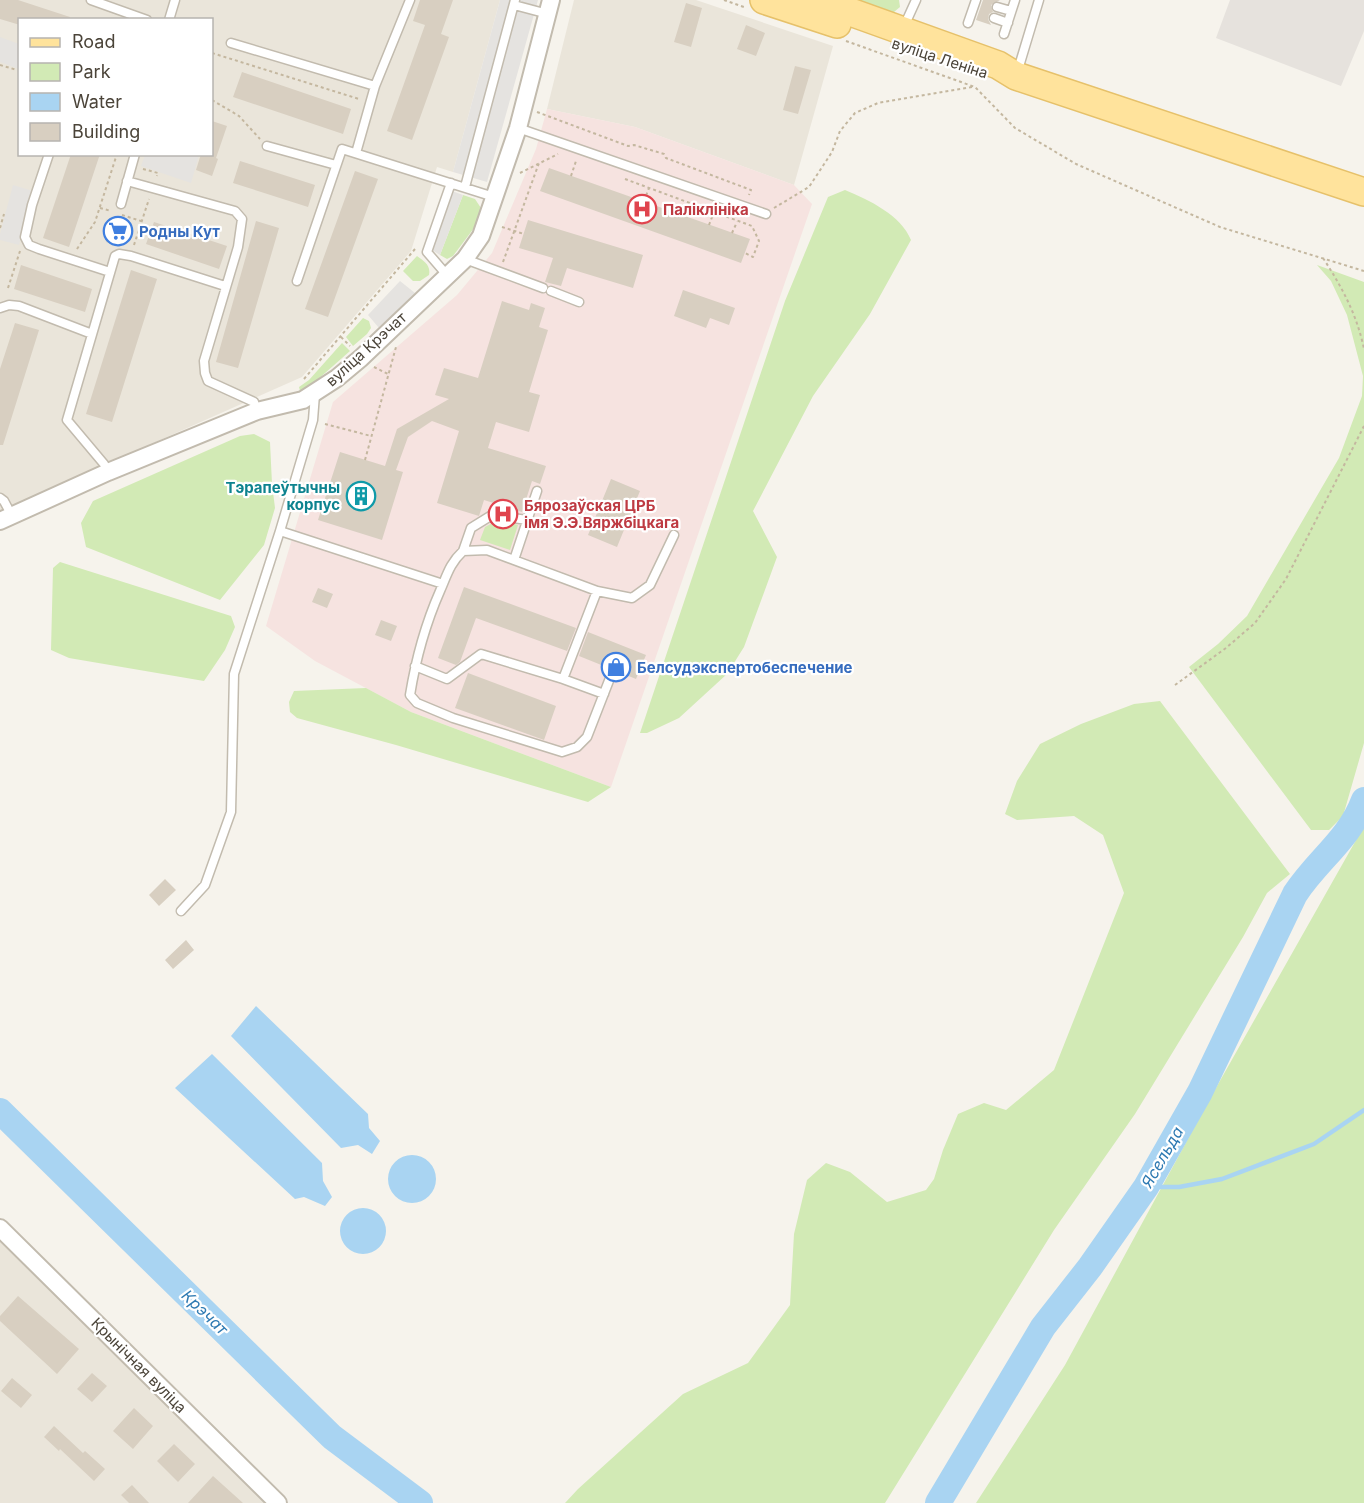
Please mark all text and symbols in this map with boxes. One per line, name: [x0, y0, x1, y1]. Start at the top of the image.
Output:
legend: [18, 18, 213, 156]
text: Road: [72, 31, 115, 52]
street label: вуліца Леніна: [890, 34, 990, 82]
text: Park: [72, 61, 111, 82]
text: Water: [72, 91, 122, 112]
text: Building: [72, 121, 140, 142]
hospital icon: Паліклініка: [626, 193, 658, 225]
place label: Паліклініка: [663, 200, 749, 219]
supermarket icon: Родны Кут: [102, 215, 134, 247]
place label: Родны Кут: [139, 222, 220, 241]
street label: вуліца Крэчат: [322, 308, 410, 390]
place label: Тэрапеўтычны корпус: [225, 478, 340, 514]
building icon: Тэрапеўтычны корпус: [345, 480, 377, 512]
place label: Бярозаўская ЦРБ імя Э.Э.Вяржбіцкага: [524, 496, 679, 532]
hospital icon: Бярозаўская ЦРБ імя Э.Э.Вяржбіцкага: [487, 498, 519, 530]
shop icon: Белсудэкспертобеспечение: [600, 651, 632, 683]
place label: Белсудэкспертобеспечение: [637, 658, 853, 677]
water label: Ясельда: [1136, 1123, 1187, 1192]
water label: Крэчат: [178, 1285, 233, 1340]
street label: Крынічная вуліца: [87, 1313, 191, 1417]

